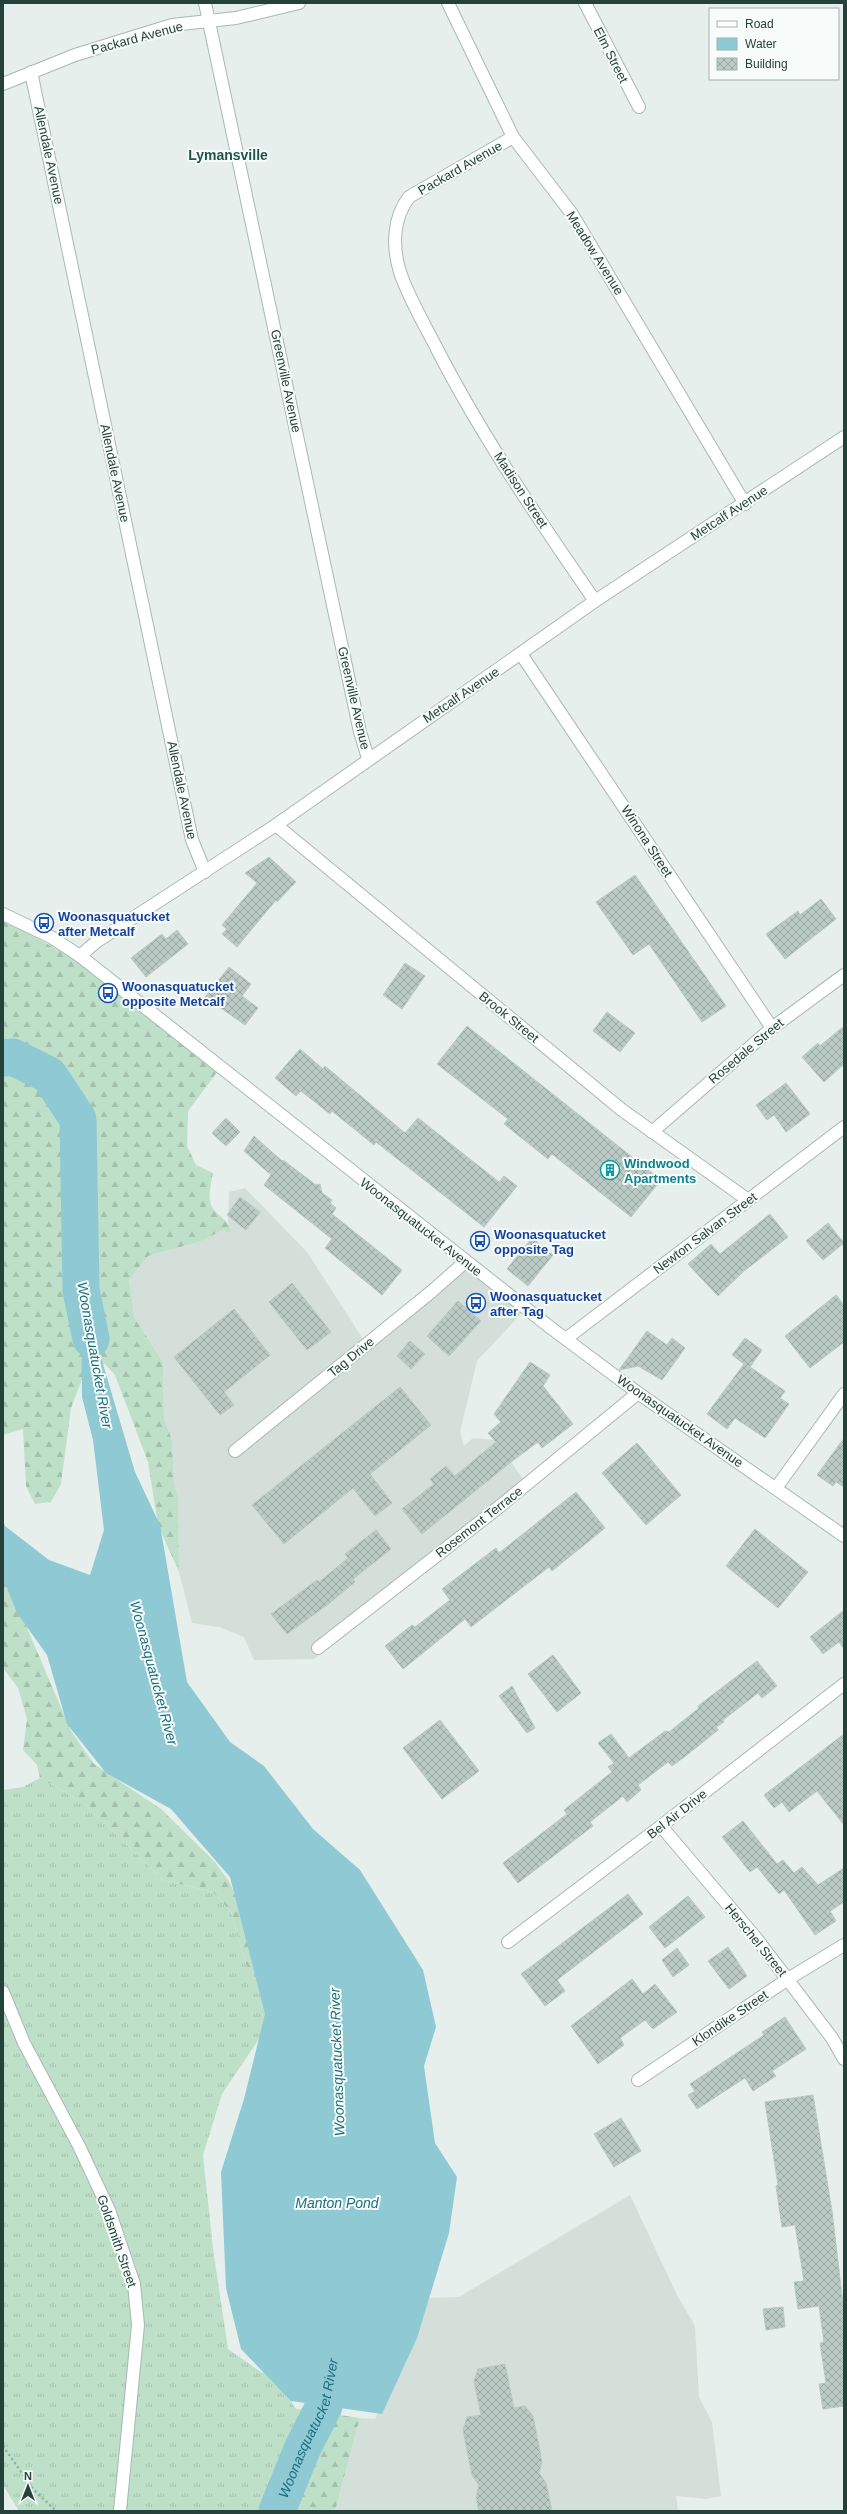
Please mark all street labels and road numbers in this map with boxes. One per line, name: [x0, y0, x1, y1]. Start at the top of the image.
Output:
street label: Packard Avenue: [89, 19, 185, 57]
street label: Elm Street: [591, 25, 632, 86]
street label: Allendale Avenue: [31, 104, 67, 206]
street label: Packard Avenue: [415, 138, 505, 198]
street label: Meadow Avenue: [563, 208, 627, 298]
street label: Greenville Avenue: [268, 328, 304, 434]
street label: Allendale Avenue: [97, 422, 133, 524]
street label: Madison Street: [491, 449, 551, 531]
street label: Metcalf Avenue: [688, 483, 770, 543]
street label: Greenville Avenue: [335, 645, 373, 751]
street label: Metcalf Avenue: [420, 664, 502, 726]
street label: Allendale Avenue: [164, 739, 200, 841]
street label: Winona Street: [618, 802, 676, 880]
street label: Brook Street: [476, 988, 542, 1046]
street label: Rosedale Street: [705, 1015, 787, 1087]
street label: Woonasquatucket Avenue: [357, 1175, 485, 1279]
street label: Newton Salvan Street: [650, 1189, 760, 1277]
street label: Tag Drive: [325, 1334, 377, 1380]
street label: Woonasquatucket Avenue: [614, 1372, 746, 1470]
street label: Rosemont Terrace: [433, 1483, 525, 1561]
street label: Bel Air Drive: [644, 1786, 710, 1842]
street label: Herschel Street: [722, 1900, 790, 1980]
street label: Klondike Street: [689, 1987, 771, 2049]
street label: Goldsmith Street: [94, 2193, 140, 2290]

